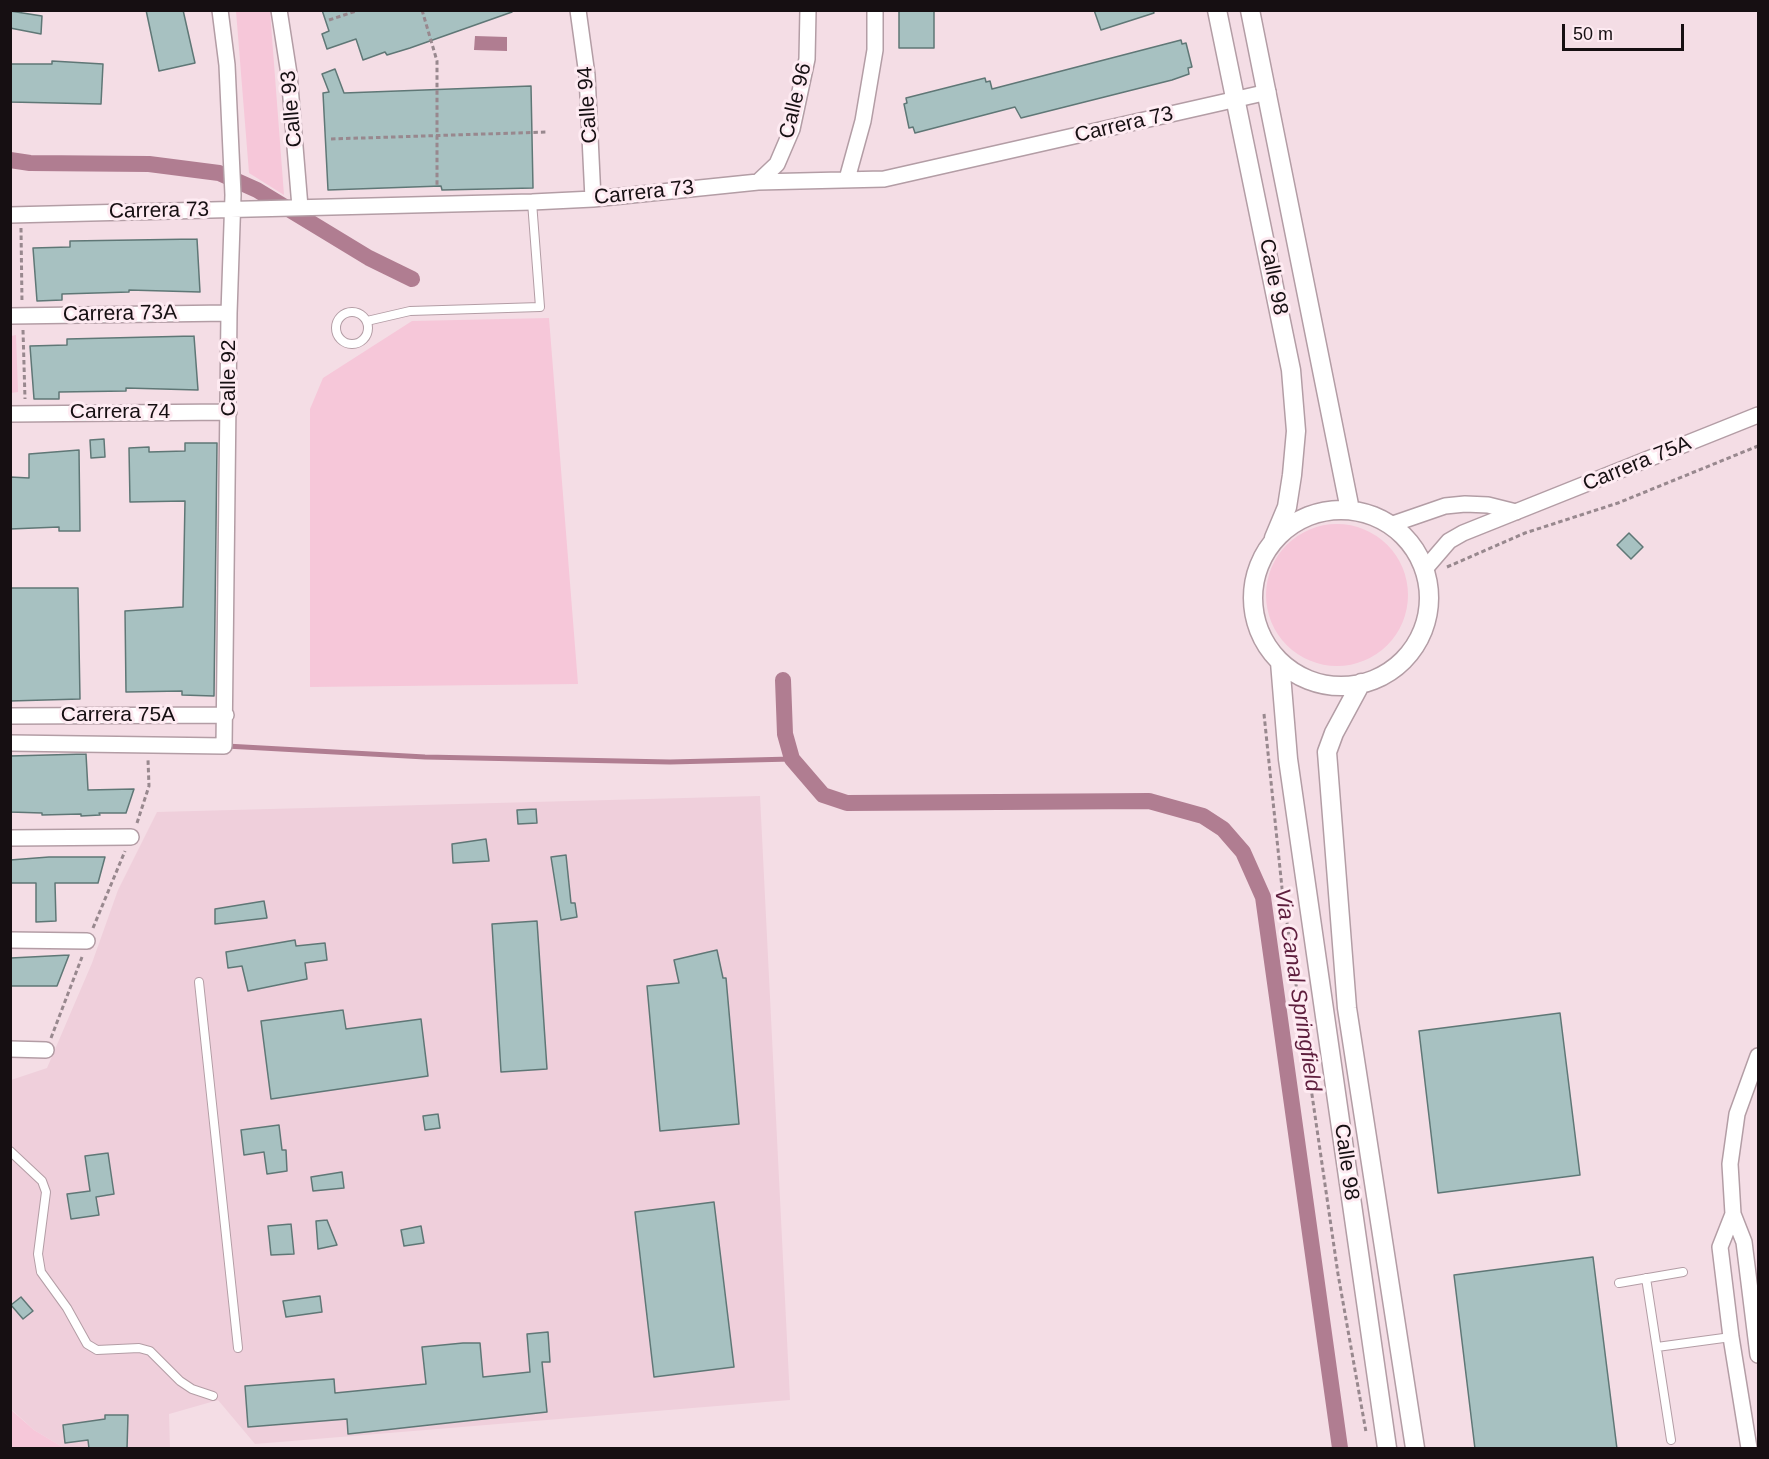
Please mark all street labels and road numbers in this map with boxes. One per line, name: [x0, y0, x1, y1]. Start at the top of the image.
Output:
street label: Calle 96: [774, 61, 818, 141]
street label: Calle 94: [573, 66, 603, 144]
street label: Calle 93: [276, 70, 308, 148]
street label: Carrera 73: [1072, 101, 1176, 149]
street label: Carrera 73: [593, 175, 695, 211]
street label: Carrera 73: [109, 198, 209, 224]
street label: Calle 98: [1253, 237, 1293, 317]
street label: Carrera 73A: [63, 300, 177, 328]
street label: Calle 92: [216, 339, 242, 417]
street label: Carrera 74: [70, 399, 170, 425]
street label: Carrera 75A: [1579, 431, 1695, 497]
street label: Carrera 75A: [61, 702, 175, 728]
street label: Calle 98: [1328, 1122, 1364, 1202]

